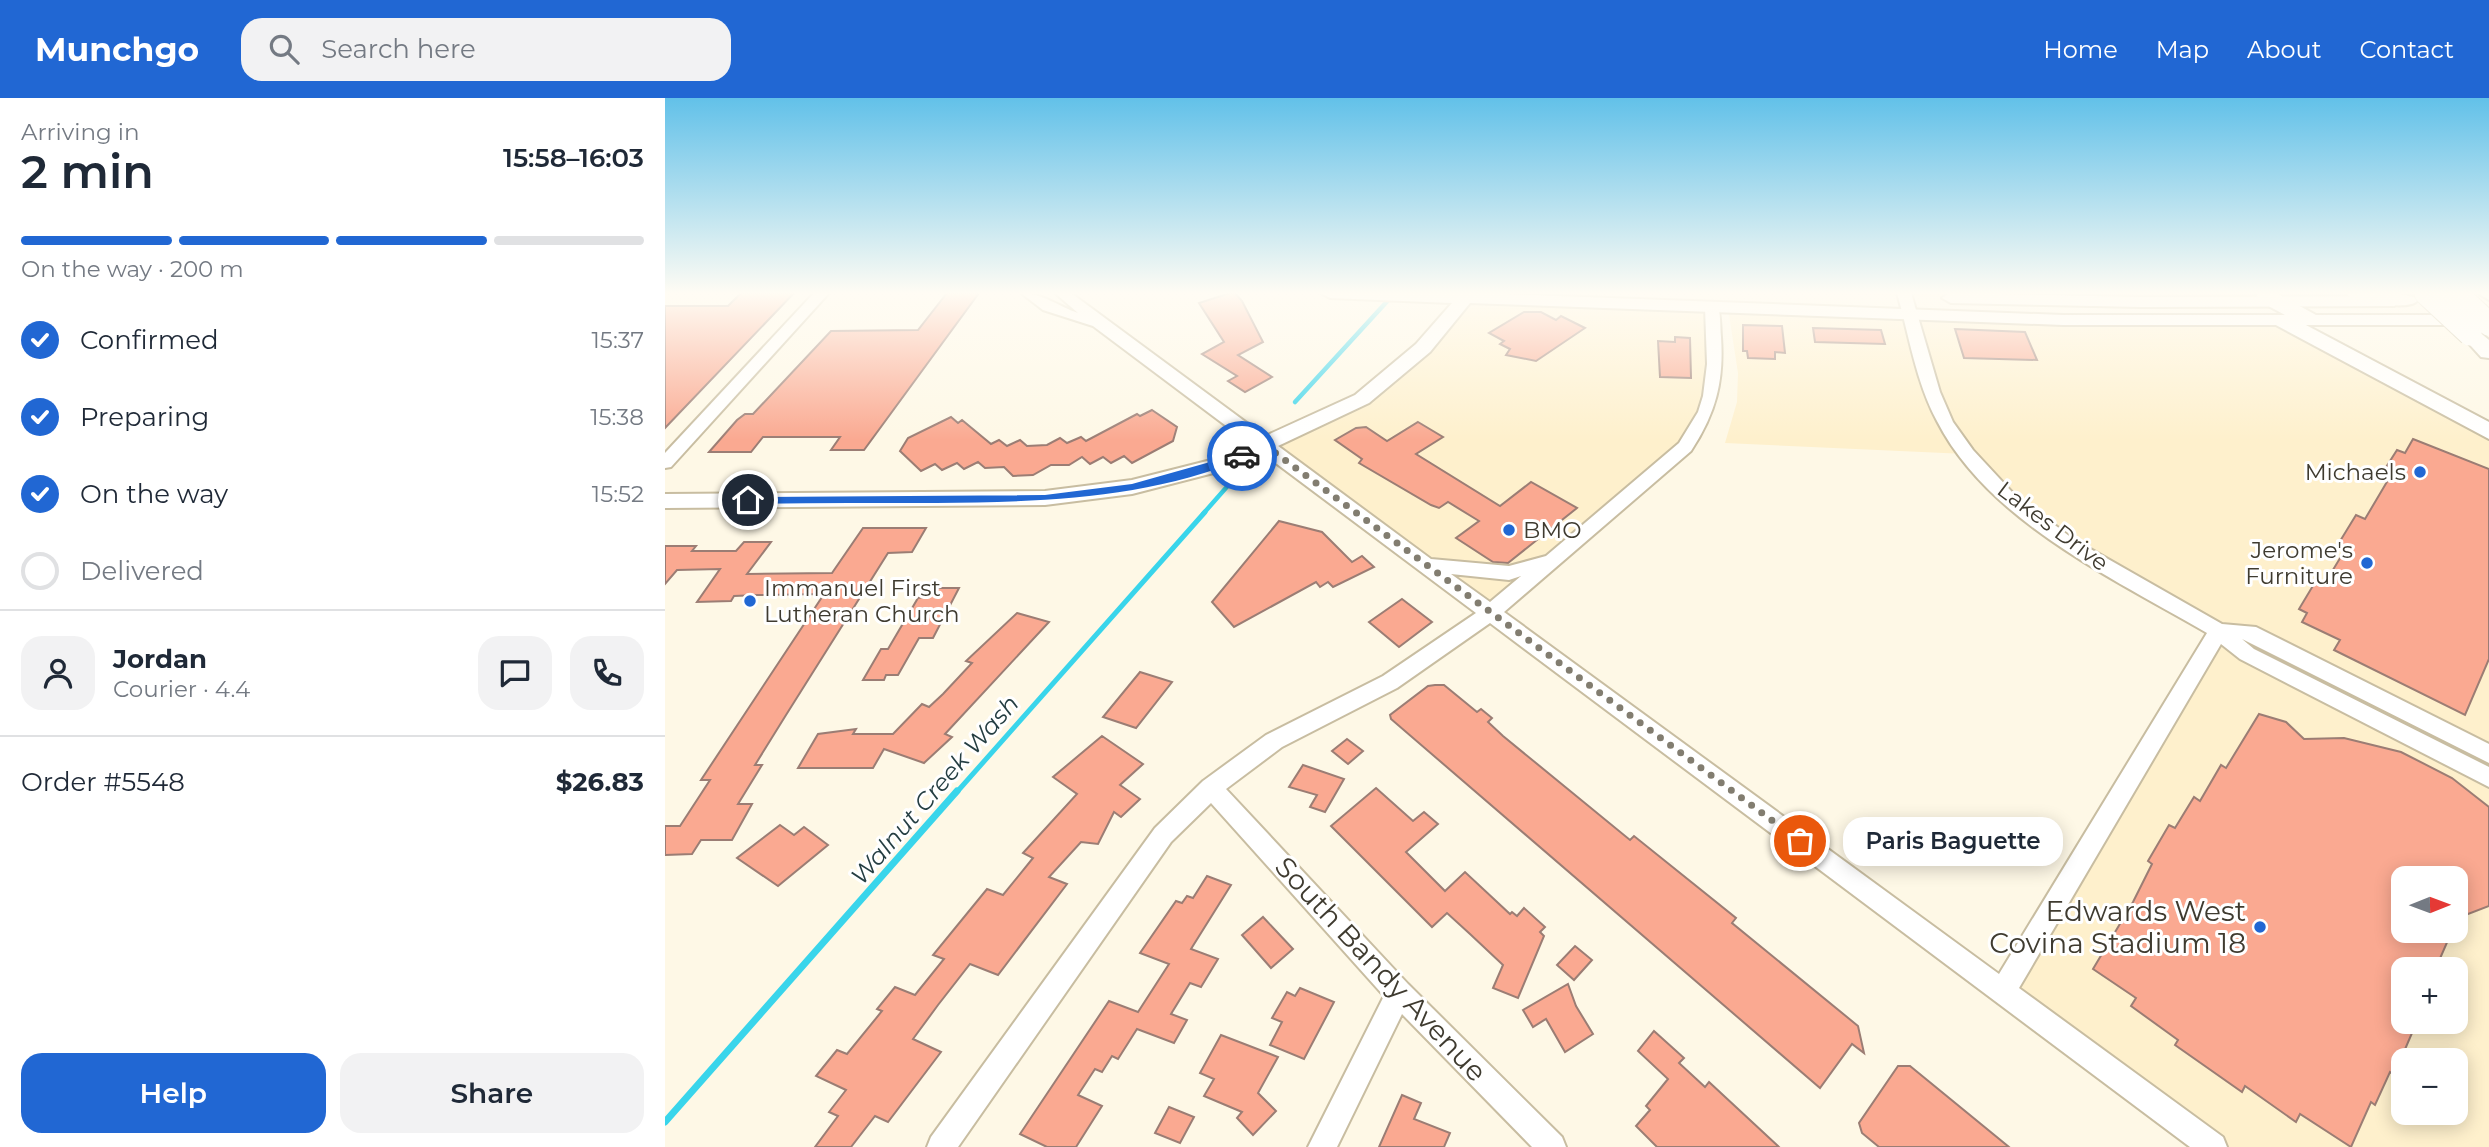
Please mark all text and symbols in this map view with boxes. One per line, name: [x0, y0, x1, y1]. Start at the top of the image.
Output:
search box: [241, 18, 731, 81]
text: Munchgo: [35, 29, 199, 69]
icon: search: [265, 30, 303, 68]
text: Search here: [321, 33, 476, 65]
text: Home: [2043, 35, 2118, 64]
text: Map: [2156, 35, 2209, 64]
text: About: [2247, 35, 2321, 64]
text: Contact: [2359, 35, 2454, 64]
text: Arriving in: [21, 118, 140, 146]
text: 15:58–16:03: [503, 142, 644, 174]
text: 2 min: [21, 143, 154, 200]
text: On the way · 200 m: [21, 255, 244, 283]
icon: check: [21, 321, 59, 359]
text: Confirmed: [80, 324, 219, 356]
text: 15:37: [592, 326, 644, 354]
icon: check: [21, 398, 59, 436]
text: Preparing: [80, 401, 209, 433]
text: 15:38: [590, 403, 644, 431]
courier: [1207, 421, 1277, 491]
icon: car: [1223, 437, 1261, 475]
place label: Michaels: [2305, 458, 2406, 486]
marker: Michaels: [2412, 464, 2428, 480]
pin: [718, 470, 778, 530]
icon: check: [21, 475, 59, 513]
street label: Lakes Drive: [1992, 475, 2114, 577]
text: On the way: [80, 478, 228, 510]
text: 15:52: [592, 480, 644, 508]
icon: home: [729, 481, 767, 519]
place label: BMO: [1523, 516, 1582, 544]
marker: BMO: [1501, 522, 1517, 538]
place label: Jerome's Furniture: [2245, 536, 2353, 590]
text: Delivered: [80, 555, 204, 587]
marker: Jerome's Furniture: [2359, 555, 2375, 571]
place label: Immanuel First Lutheran Church: [764, 574, 960, 628]
marker: Immanuel First Lutheran Church: [742, 593, 758, 609]
button: person: [21, 636, 95, 710]
button: chat: [478, 636, 552, 710]
button: phone: [570, 636, 644, 710]
text: Jordan: [113, 643, 207, 675]
text: Courier · 4.4: [113, 675, 250, 703]
water label: Walnut Creek Wash: [845, 689, 1025, 890]
text: Order #5548: [21, 766, 185, 798]
text: $26.83: [556, 766, 644, 798]
pin: [1770, 811, 1830, 871]
callout: Paris Baguette: [1842, 816, 2063, 866]
icon: bag: [1781, 822, 1819, 860]
text: Paris Baguette: [1865, 827, 2041, 855]
street label: South Bandy Avenue: [1268, 850, 1494, 1088]
north arrow: [2391, 866, 2467, 943]
map controls: [2391, 866, 2468, 1125]
place label: Edwards West Covina Stadium 18: [1989, 894, 2246, 960]
marker: Edwards West Covina Stadium 18: [2252, 919, 2268, 935]
button: +: [2391, 957, 2468, 1034]
button: −: [2391, 1048, 2468, 1125]
button: Help: [21, 1053, 326, 1133]
button: Share: [340, 1053, 644, 1133]

